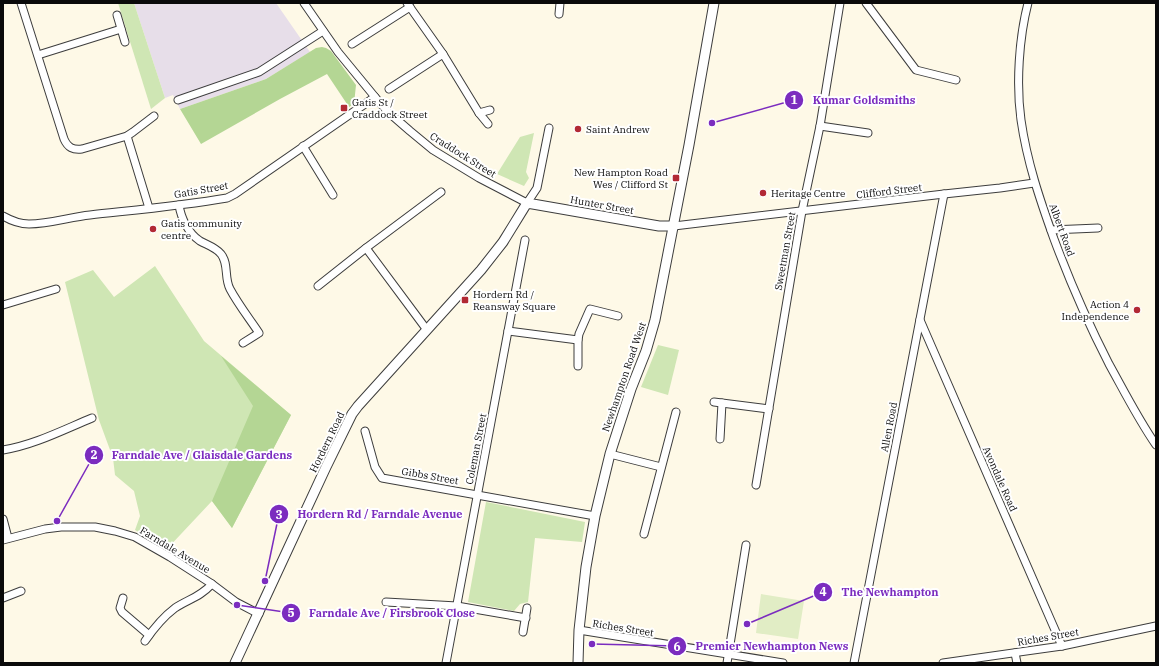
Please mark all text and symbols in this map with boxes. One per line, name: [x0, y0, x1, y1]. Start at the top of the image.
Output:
callout: Kumar Goldsmiths: [784, 89, 923, 112]
text: 1: [790, 92, 798, 107]
text: Kumar Goldsmiths: [813, 93, 916, 107]
place label: Gatis St / Craddock Street: [352, 96, 428, 121]
marker: Gatis St / Craddock Street: [339, 103, 349, 113]
place label: Saint Andrew: [586, 123, 650, 136]
marker: Saint Andrew: [573, 124, 583, 134]
street label: Craddock Street: [428, 129, 499, 181]
place label: New Hampton Road Wes / Clifford St: [574, 166, 668, 191]
marker: New Hampton Road Wes / Clifford St: [671, 173, 681, 183]
street label: Gatis Street: [173, 179, 229, 201]
street label: Clifford Street: [855, 180, 923, 201]
place label: Heritage Centre: [771, 187, 845, 200]
marker: Heritage Centre: [758, 188, 768, 198]
street label: Hunter Street: [569, 193, 635, 217]
street label: Albert Road: [1046, 202, 1078, 258]
street label: Sweetman Street: [772, 210, 798, 291]
place label: Gatis community centre: [161, 217, 243, 242]
marker: Gatis community centre: [148, 224, 158, 234]
place label: Hordern Rd / Reansway Square: [473, 288, 556, 313]
marker: Hordern Rd / Reansway Square: [460, 295, 470, 305]
place label: Action 4 Independence: [1061, 298, 1129, 323]
marker: Action 4 Independence: [1132, 305, 1142, 315]
street label: Newhampton Road West: [599, 320, 649, 434]
street label: Allen Road: [878, 401, 900, 453]
street label: Hordern Road: [307, 409, 347, 475]
street label: Coleman Street: [463, 412, 489, 486]
callout: Farndale Ave / Glaisdale Gardens: [84, 443, 300, 466]
street label: Avondale Road: [980, 444, 1020, 514]
text: 2: [90, 447, 98, 462]
text: Farndale Ave / Glaisdale Gardens: [112, 448, 293, 462]
street label: Gibbs Street: [400, 465, 460, 487]
callout: Hordern Rd / Farndale Avenue: [269, 503, 470, 526]
text: 3: [275, 507, 283, 522]
text: Hordern Rd / Farndale Avenue: [297, 507, 463, 521]
street label: Farndale Avenue: [138, 524, 212, 576]
callout: The Newhampton: [813, 580, 946, 603]
text: 4: [819, 584, 827, 599]
text: The Newhampton: [842, 585, 938, 599]
callout: Farndale Ave / Firsbrook Close: [281, 601, 483, 624]
text: 5: [287, 605, 295, 620]
text: Farndale Ave / Firsbrook Close: [309, 606, 475, 620]
street label: Riches Street: [591, 617, 655, 639]
street label: Riches Street: [1016, 625, 1080, 649]
callout: Premier Newhampton News: [667, 635, 856, 658]
text: 6: [673, 639, 681, 654]
text: Premier Newhampton News: [696, 639, 849, 653]

